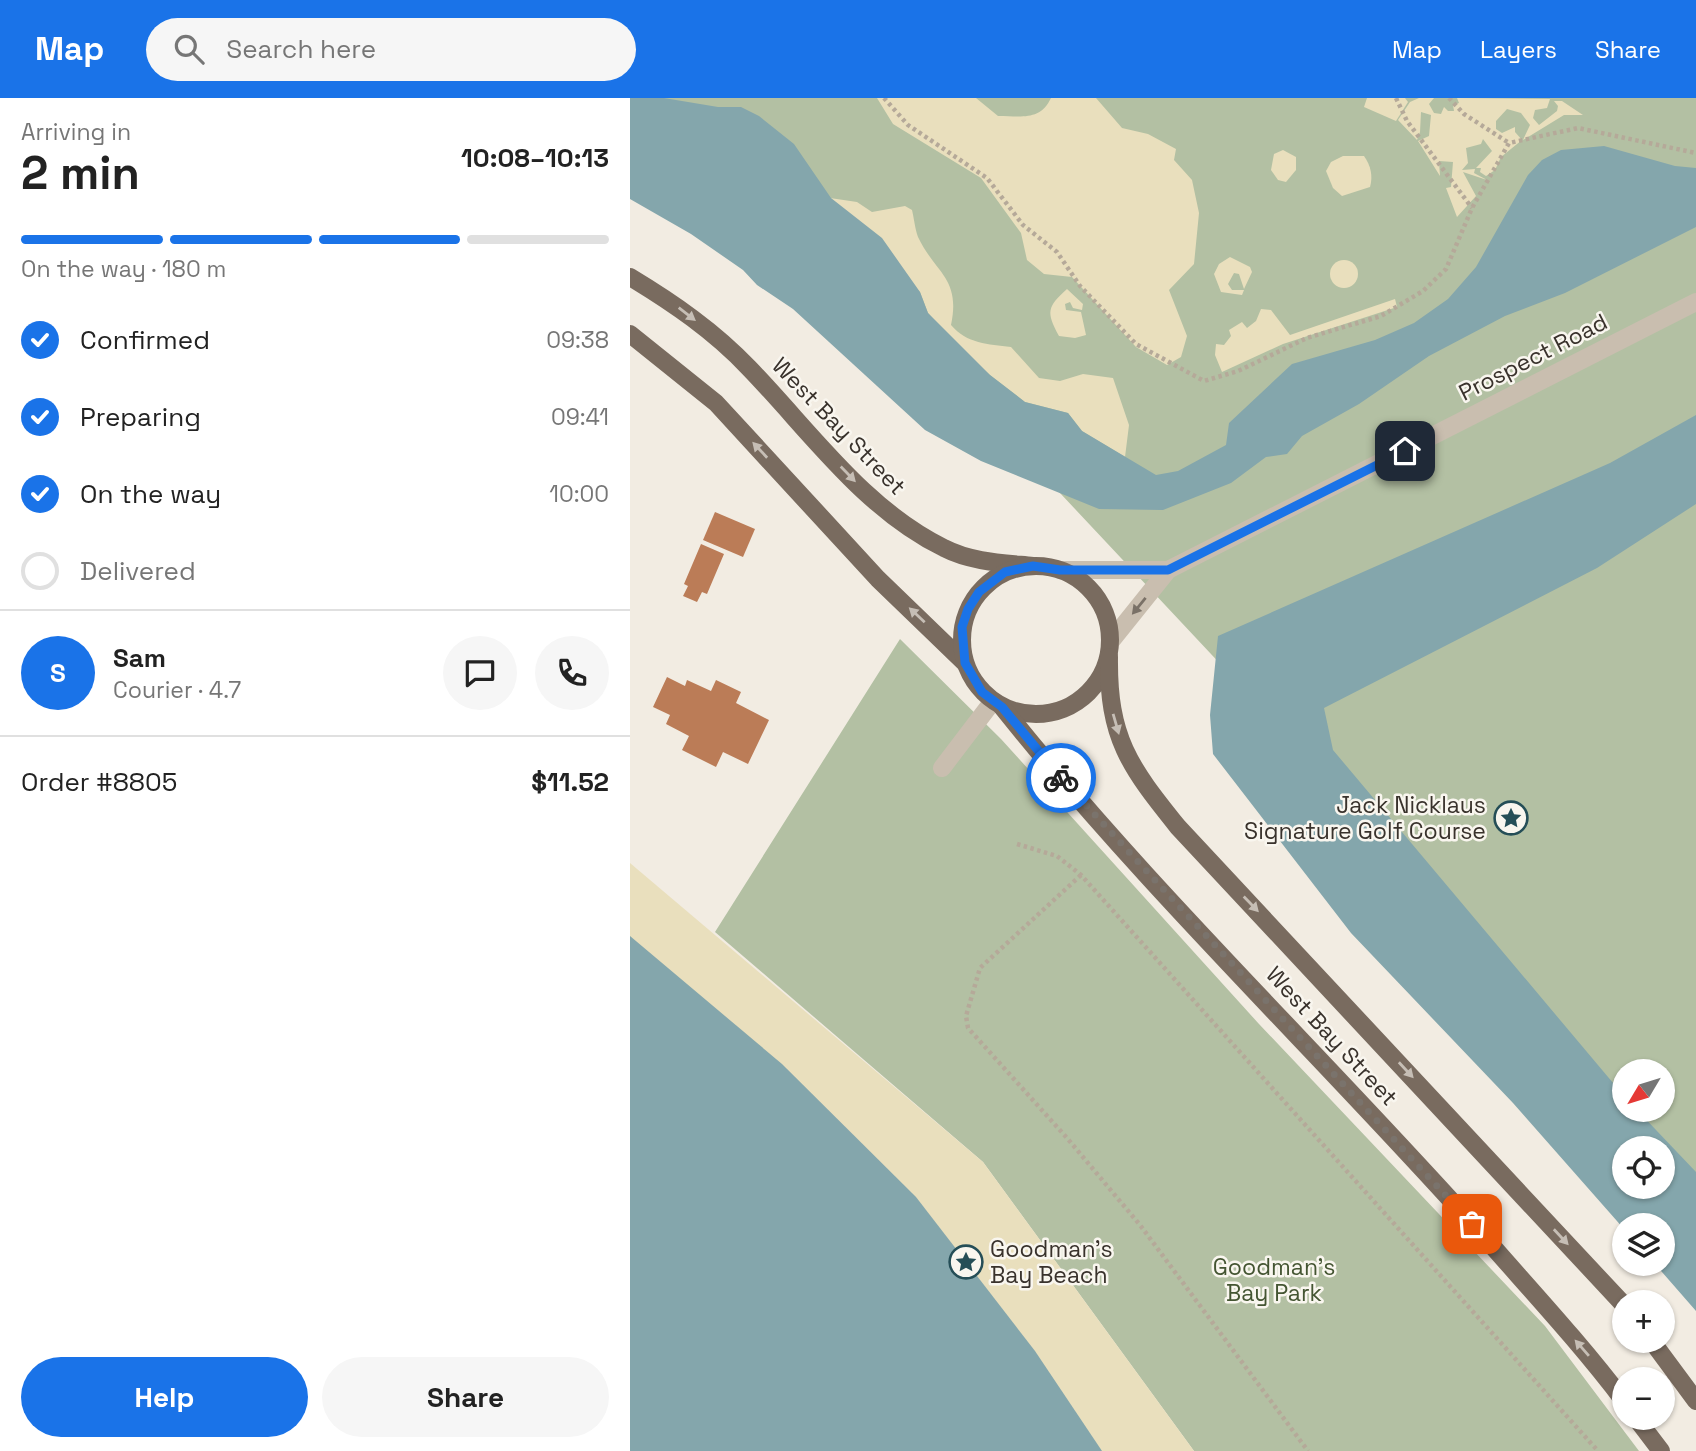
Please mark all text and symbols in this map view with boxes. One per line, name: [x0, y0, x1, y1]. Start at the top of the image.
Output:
search box: [146, 18, 636, 81]
text: Map: [35, 28, 104, 70]
icon: search: [170, 30, 208, 68]
text: Search here: [226, 32, 376, 66]
text: Map: [1392, 34, 1442, 65]
text: Layers: [1480, 34, 1557, 65]
text: Share: [1595, 34, 1661, 65]
text: Arriving in: [21, 117, 131, 147]
text: 10:08–10:13: [461, 141, 609, 175]
text: 2 min: [21, 144, 140, 202]
text: On the way · 180 m: [21, 254, 226, 284]
one-way arrow: [678, 306, 696, 321]
street label: Prospect Road: [1454, 307, 1612, 407]
icon: check: [21, 321, 59, 359]
text: Confirmed: [80, 323, 210, 357]
text: 09:38: [546, 325, 609, 355]
street label: West Bay Street: [766, 351, 912, 501]
icon: check: [21, 398, 59, 436]
text: Preparing: [80, 400, 201, 434]
text: 09:41: [551, 402, 609, 432]
pin: [1375, 421, 1435, 481]
icon: home: [1386, 432, 1424, 470]
one-way arrow: [752, 441, 768, 459]
one-way arrow: [840, 465, 856, 482]
icon: check: [21, 475, 59, 513]
text: On the way: [80, 477, 221, 511]
text: 10:00: [549, 479, 609, 509]
text: Delivered: [80, 554, 196, 588]
one-way arrow: [1132, 597, 1147, 614]
one-way arrow: [909, 607, 926, 623]
button: chat: [443, 636, 517, 710]
button: phone: [535, 636, 609, 710]
text: Sam: [113, 641, 166, 675]
text: S: [50, 656, 66, 690]
text: Courier · 4.7: [113, 675, 241, 705]
one-way arrow: [1111, 714, 1121, 735]
courier: [1026, 743, 1096, 813]
icon: bike: [1042, 759, 1080, 797]
text: Order #8805: [21, 765, 177, 799]
text: $11.52: [531, 765, 609, 799]
place label: Jack Nicklaus Signature Golf Course: [1244, 790, 1486, 846]
place icon: Jack Nicklaus Signature Golf Course: [1492, 799, 1530, 837]
one-way arrow: [1243, 895, 1260, 912]
street label: West Bay Street: [1260, 960, 1404, 1112]
north arrow: [1612, 1059, 1675, 1122]
map controls: [1612, 1059, 1675, 1430]
one-way arrow: [1398, 1061, 1414, 1078]
button: locate: [1612, 1136, 1675, 1199]
pin: [1442, 1194, 1502, 1254]
icon: bag: [1453, 1205, 1491, 1243]
button: layers: [1612, 1213, 1675, 1276]
one-way arrow: [1553, 1228, 1569, 1246]
place label: Goodman's Bay Beach: [990, 1234, 1113, 1290]
place icon: Goodman's Bay Beach: [947, 1243, 985, 1281]
park label: Goodman's Bay Park: [1213, 1252, 1335, 1308]
button: +: [1612, 1290, 1675, 1353]
one-way arrow: [1574, 1339, 1590, 1357]
button: Help: [21, 1357, 308, 1437]
button: Share: [322, 1357, 609, 1437]
button: −: [1612, 1367, 1675, 1430]

